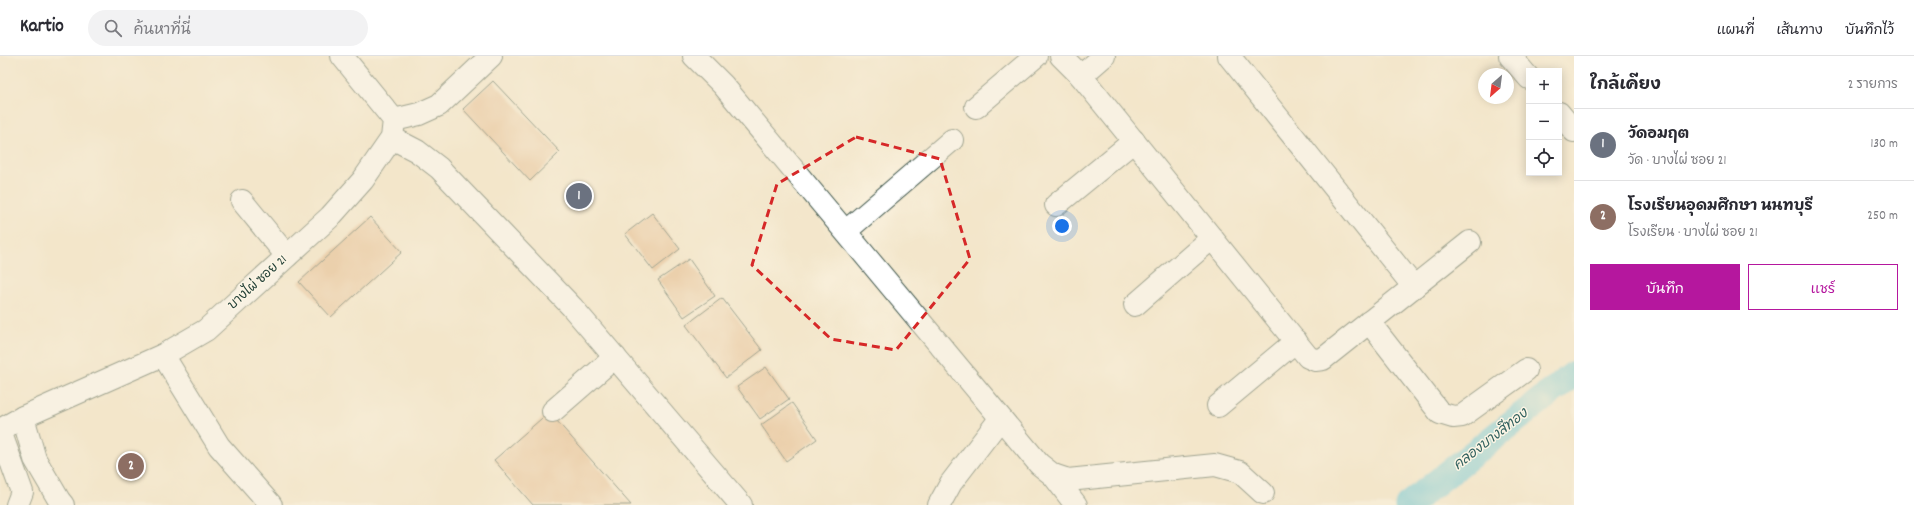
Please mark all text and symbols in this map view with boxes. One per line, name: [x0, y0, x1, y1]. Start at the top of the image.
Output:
search box: [88, 10, 368, 46]
text: Kartio: [20, 14, 64, 41]
icon: search: [102, 17, 124, 39]
text: ค้นหาที่นี่: [134, 20, 191, 42]
text: แผนที่: [1717, 21, 1754, 41]
text: เส้นทาง: [1776, 21, 1823, 41]
text: บันทึกไว้: [1845, 21, 1894, 41]
north arrow: [1478, 68, 1514, 104]
map controls: [1526, 68, 1562, 176]
button: +: [1526, 68, 1562, 104]
text: ใกล้เคียง: [1590, 74, 1661, 98]
text: 2 รายการ: [1848, 76, 1898, 95]
button: −: [1526, 104, 1562, 140]
text: วัดอมฤต: [1628, 124, 1689, 146]
text: 1: [1602, 135, 1604, 154]
text: 130 m: [1870, 135, 1898, 154]
button: locate: [1526, 140, 1562, 176]
text: วัด · บางไผ่ ซอย 21: [1628, 152, 1726, 171]
pin: 1: [566, 181, 592, 211]
text: โรงเรียนอุดมศึกษา นนทบุรี: [1628, 196, 1813, 218]
text: 2: [1600, 207, 1606, 226]
text: 250 m: [1867, 207, 1898, 226]
your location: [1052, 216, 1072, 236]
text: โรงเรียน · บางไผ่ ซอย 21: [1628, 224, 1758, 243]
street label: บางไผ่ ซอย 21: [223, 250, 292, 315]
button: บันทึก: [1590, 264, 1740, 310]
button: แชร์: [1748, 264, 1898, 310]
water label: คลองบางสีทอง: [1449, 402, 1534, 476]
pin: 2: [118, 451, 144, 481]

